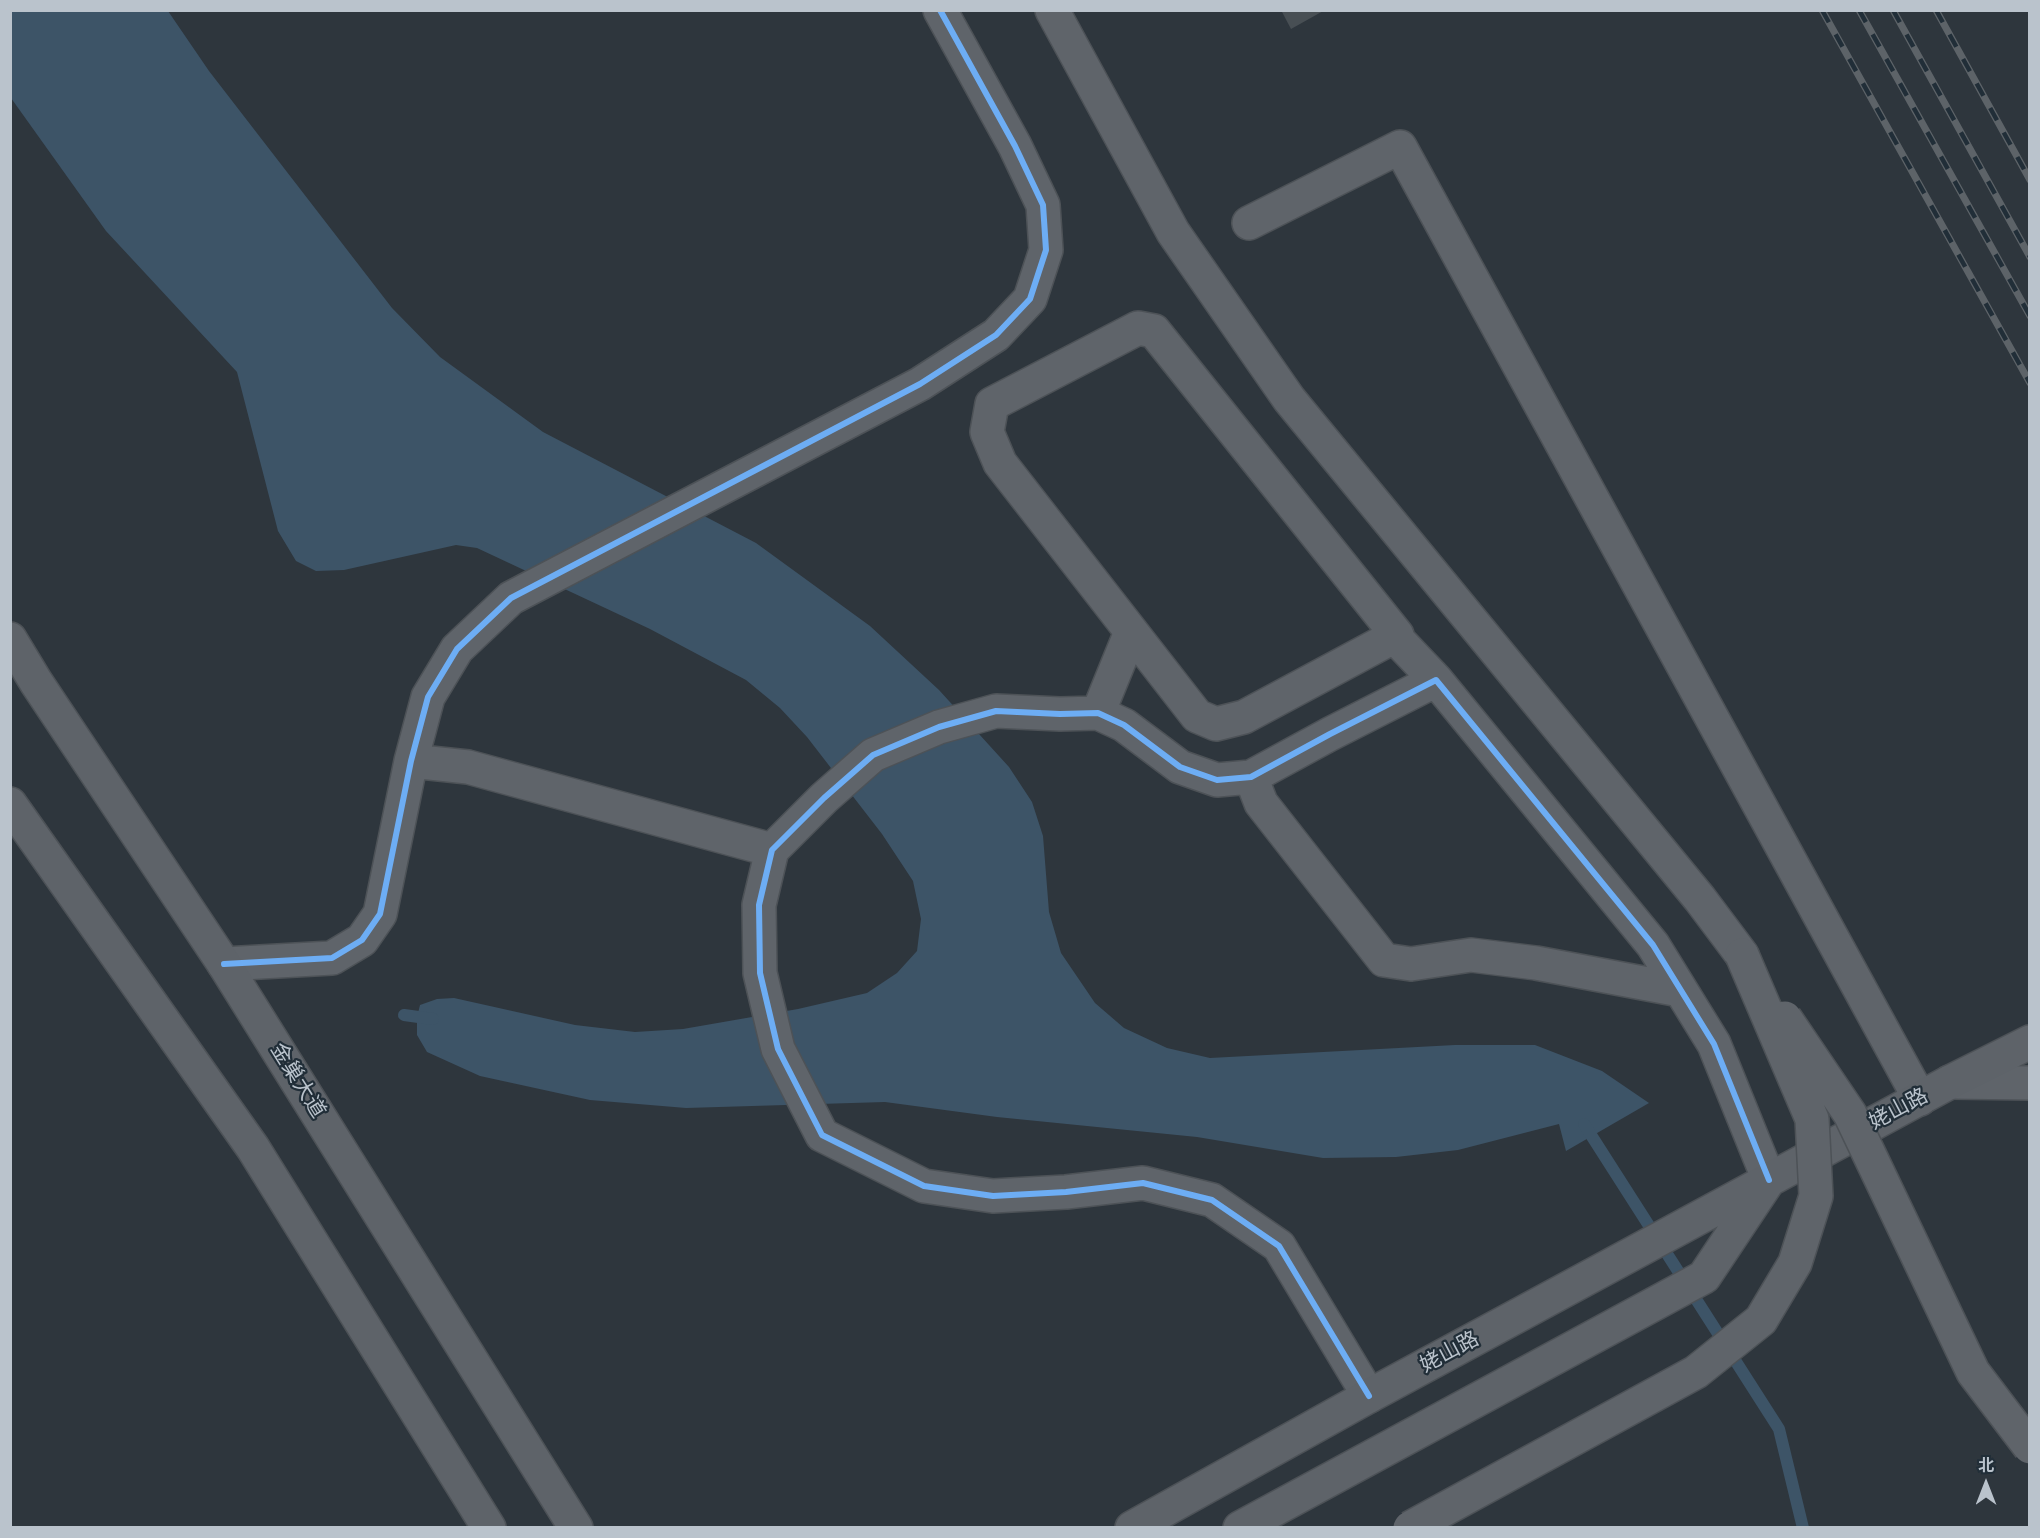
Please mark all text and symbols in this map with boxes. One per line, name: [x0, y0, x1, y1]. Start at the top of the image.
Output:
street label: 金巢大道: [264, 1039, 330, 1123]
street label: 姥山路: [1865, 1084, 1933, 1136]
street label: 姥山路: [1416, 1327, 1484, 1379]
north arrow: [1956, 1454, 2016, 1514]
text: 北: [1978, 1456, 1994, 1475]

